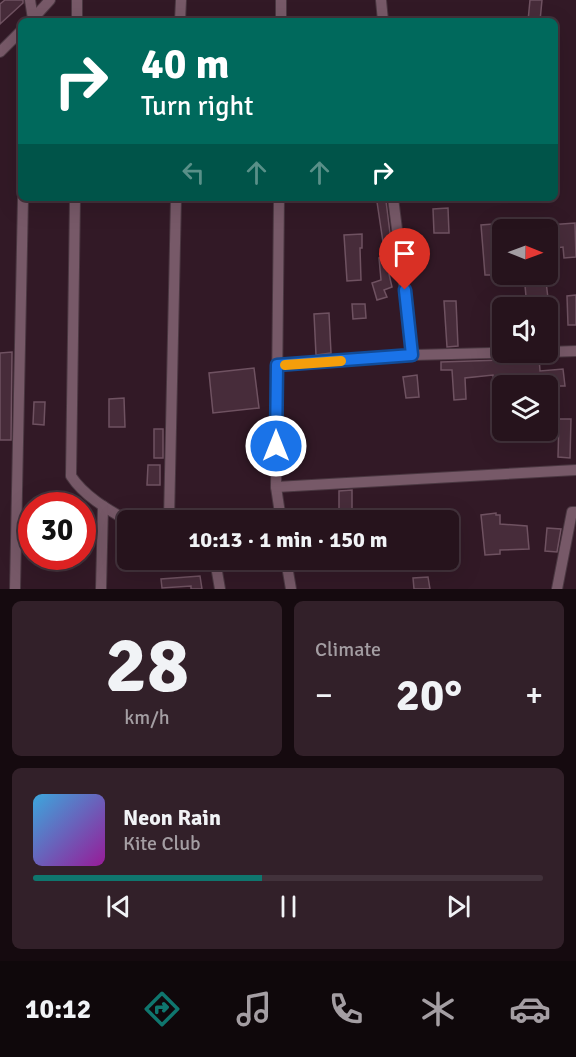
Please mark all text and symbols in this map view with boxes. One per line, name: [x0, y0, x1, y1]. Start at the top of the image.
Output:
text: 40 m: [141, 39, 230, 90]
icon: right: [42, 42, 120, 120]
text: Turn right: [141, 90, 254, 123]
icon: left: [177, 156, 210, 189]
icon: ahead: [240, 156, 273, 189]
icon: ahead: [303, 156, 336, 189]
icon: right: [366, 156, 399, 189]
north arrow: [492, 219, 558, 285]
map controls: [492, 219, 558, 441]
pin: [379, 228, 430, 290]
icon: arrive: [388, 237, 421, 270]
button: sound: [492, 297, 558, 363]
button: layers: [492, 375, 558, 441]
position arrow: [244, 414, 308, 478]
speed limit sign: 30: [18, 492, 96, 570]
text: 10:13 · 1 min · 150 m: [188, 526, 388, 553]
text: 28: [105, 618, 189, 714]
text: Climate: [315, 637, 381, 662]
text: 20°: [396, 668, 462, 723]
text: −: [315, 675, 333, 716]
text: +: [525, 675, 543, 716]
text: km/h: [124, 705, 170, 730]
text: Neon Rain: [123, 804, 221, 831]
text: Kite Club: [123, 831, 201, 856]
icon: previous: [102, 890, 135, 923]
icon: pause: [272, 890, 305, 923]
icon: next: [442, 890, 475, 923]
icon: directions: [141, 988, 183, 1030]
icon: music: [233, 988, 275, 1030]
icon: phone: [325, 988, 367, 1030]
icon: climate: [417, 988, 459, 1030]
icon: car: [509, 988, 551, 1030]
text: 10:12: [25, 993, 91, 1026]

